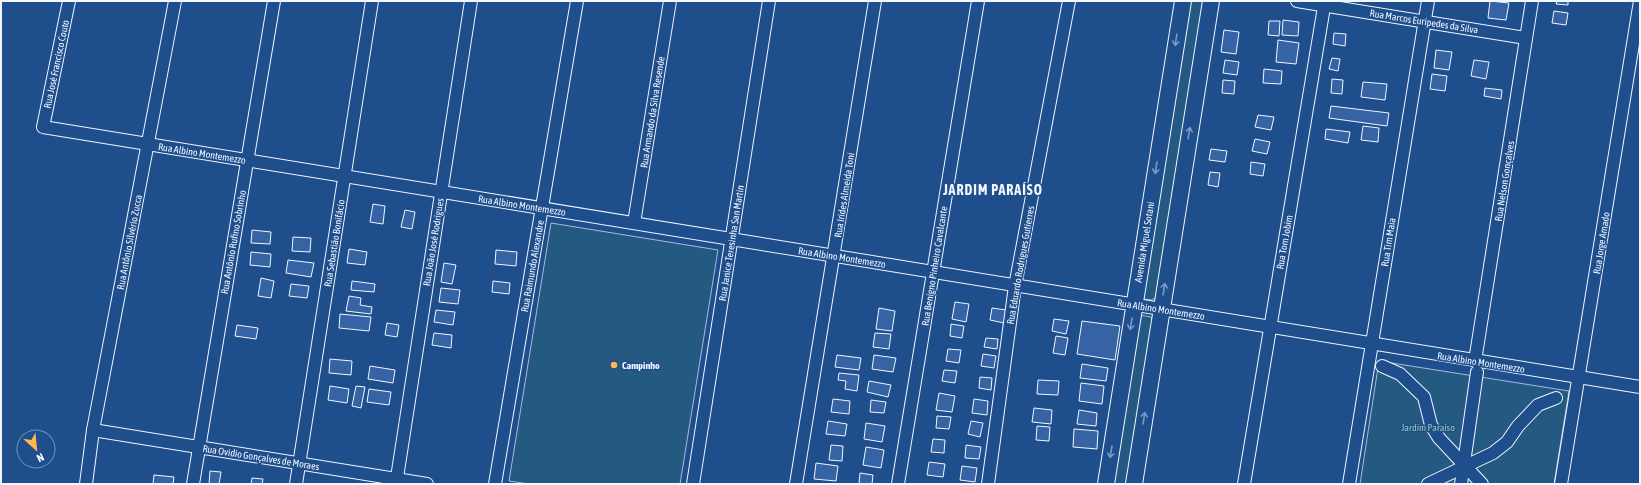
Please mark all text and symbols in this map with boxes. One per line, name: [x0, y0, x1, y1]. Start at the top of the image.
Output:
street label: Rua Marcos Euripedes da Silva: [1369, 7, 1479, 36]
street label: Rua José Francisco Couto: [42, 19, 71, 109]
one-way arrow: [1172, 33, 1180, 46]
street label: Rua Armando da Silva Resende: [638, 55, 667, 169]
one-way arrow: [1185, 127, 1193, 140]
street label: Rua Nelson Gonçalves: [1493, 140, 1516, 222]
street label: Rua Albino Montemezzo: [157, 141, 247, 166]
street label: Rua Irides Almeida Toni: [832, 152, 857, 238]
one-way arrow: [1152, 161, 1160, 174]
district label: JARDIM PARAÍSO: [942, 182, 1043, 198]
street label: Rua Janice Teresinha San Martin: [717, 184, 746, 302]
street label: Rua Antônio Rufino Sobrinho: [219, 189, 248, 295]
street label: Rua Antônio Silvério Zucca: [115, 193, 144, 291]
street label: Rua Albino Montemezzo: [477, 193, 567, 218]
street label: Rua João José Rodrigues: [421, 197, 446, 287]
street label: Rua Sebastião Bonifácio: [322, 198, 347, 287]
street label: Avenida Miguel Sotani: [1133, 201, 1156, 283]
street label: Rua Eduardo Rodrigues Gutierres: [1005, 204, 1036, 325]
street label: Rua Benigno Pinheiro Cavalcante: [920, 205, 949, 327]
street label: Rua Jorge Amado: [1591, 211, 1612, 275]
street label: Rua Tom Jobim: [1274, 214, 1295, 270]
street label: Rua Tim Maia: [1379, 217, 1398, 267]
street label: Rua Raimundo Alexandre: [519, 219, 546, 313]
street label: Rua Albino Montemezzo: [797, 245, 887, 270]
one-way arrow: [1160, 283, 1168, 296]
street label: Rua Albino Montemezzo: [1116, 297, 1206, 322]
one-way arrow: [1127, 317, 1135, 330]
street label: Rua Albino Montemezzo: [1436, 350, 1526, 375]
marker: Campinho: [609, 360, 619, 370]
place label: Campinho: [622, 360, 660, 371]
one-way arrow: [1141, 412, 1149, 425]
park label: Jardim Paraíso: [1401, 422, 1455, 433]
north arrow: [16, 429, 56, 469]
street label: Rua Ovidio Gonçalves de Moraes: [202, 443, 320, 472]
one-way arrow: [1107, 445, 1115, 458]
text: N: [35, 451, 46, 465]

